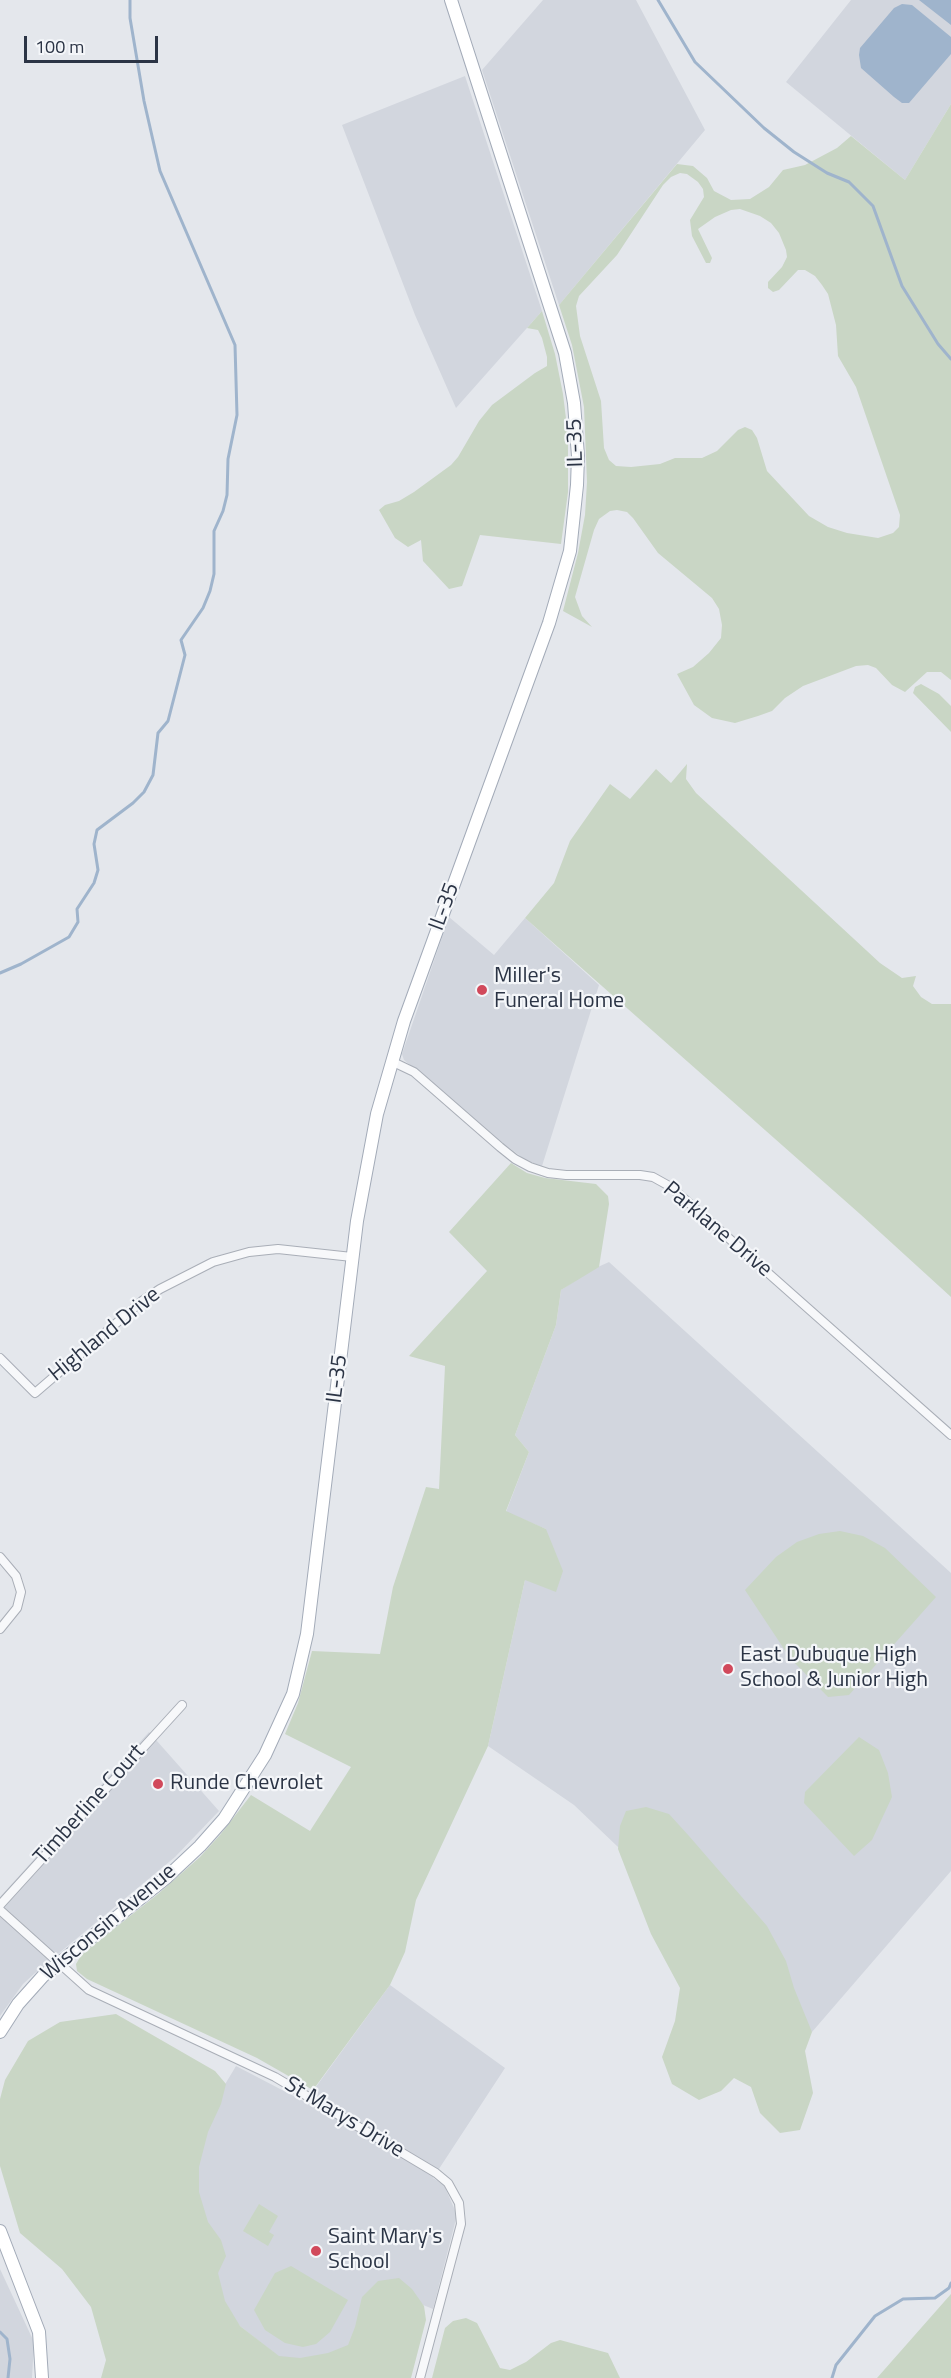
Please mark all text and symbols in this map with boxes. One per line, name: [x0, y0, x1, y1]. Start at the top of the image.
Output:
scale bar: [27, 24, 160, 62]
text: 100 m: [35, 33, 84, 60]
street label: IL-35: [562, 418, 590, 468]
street label: IL-35: [424, 880, 466, 934]
place label: Miller's Funeral Home: [494, 964, 624, 1016]
marker: Miller's Funeral Home: [475, 983, 489, 997]
street label: Parklane Drive: [657, 1177, 777, 1283]
street label: Highland Drive: [44, 1282, 166, 1388]
street label: IL-35: [322, 1353, 354, 1405]
place label: East Dubuque High School & Junior High: [740, 1643, 928, 1694]
marker: East Dubuque High School & Junior High: [721, 1662, 735, 1676]
street label: Timberline Court: [29, 1739, 151, 1871]
place label: Runde Chevrolet: [170, 1771, 323, 1797]
marker: Runde Chevrolet: [151, 1777, 165, 1791]
street label: Wisconsin Avenue: [36, 1859, 182, 1987]
street label: St Marys Drive: [279, 2072, 409, 2164]
place label: Saint Mary's School: [328, 2225, 443, 2276]
marker: Saint Mary's School: [309, 2244, 323, 2258]

